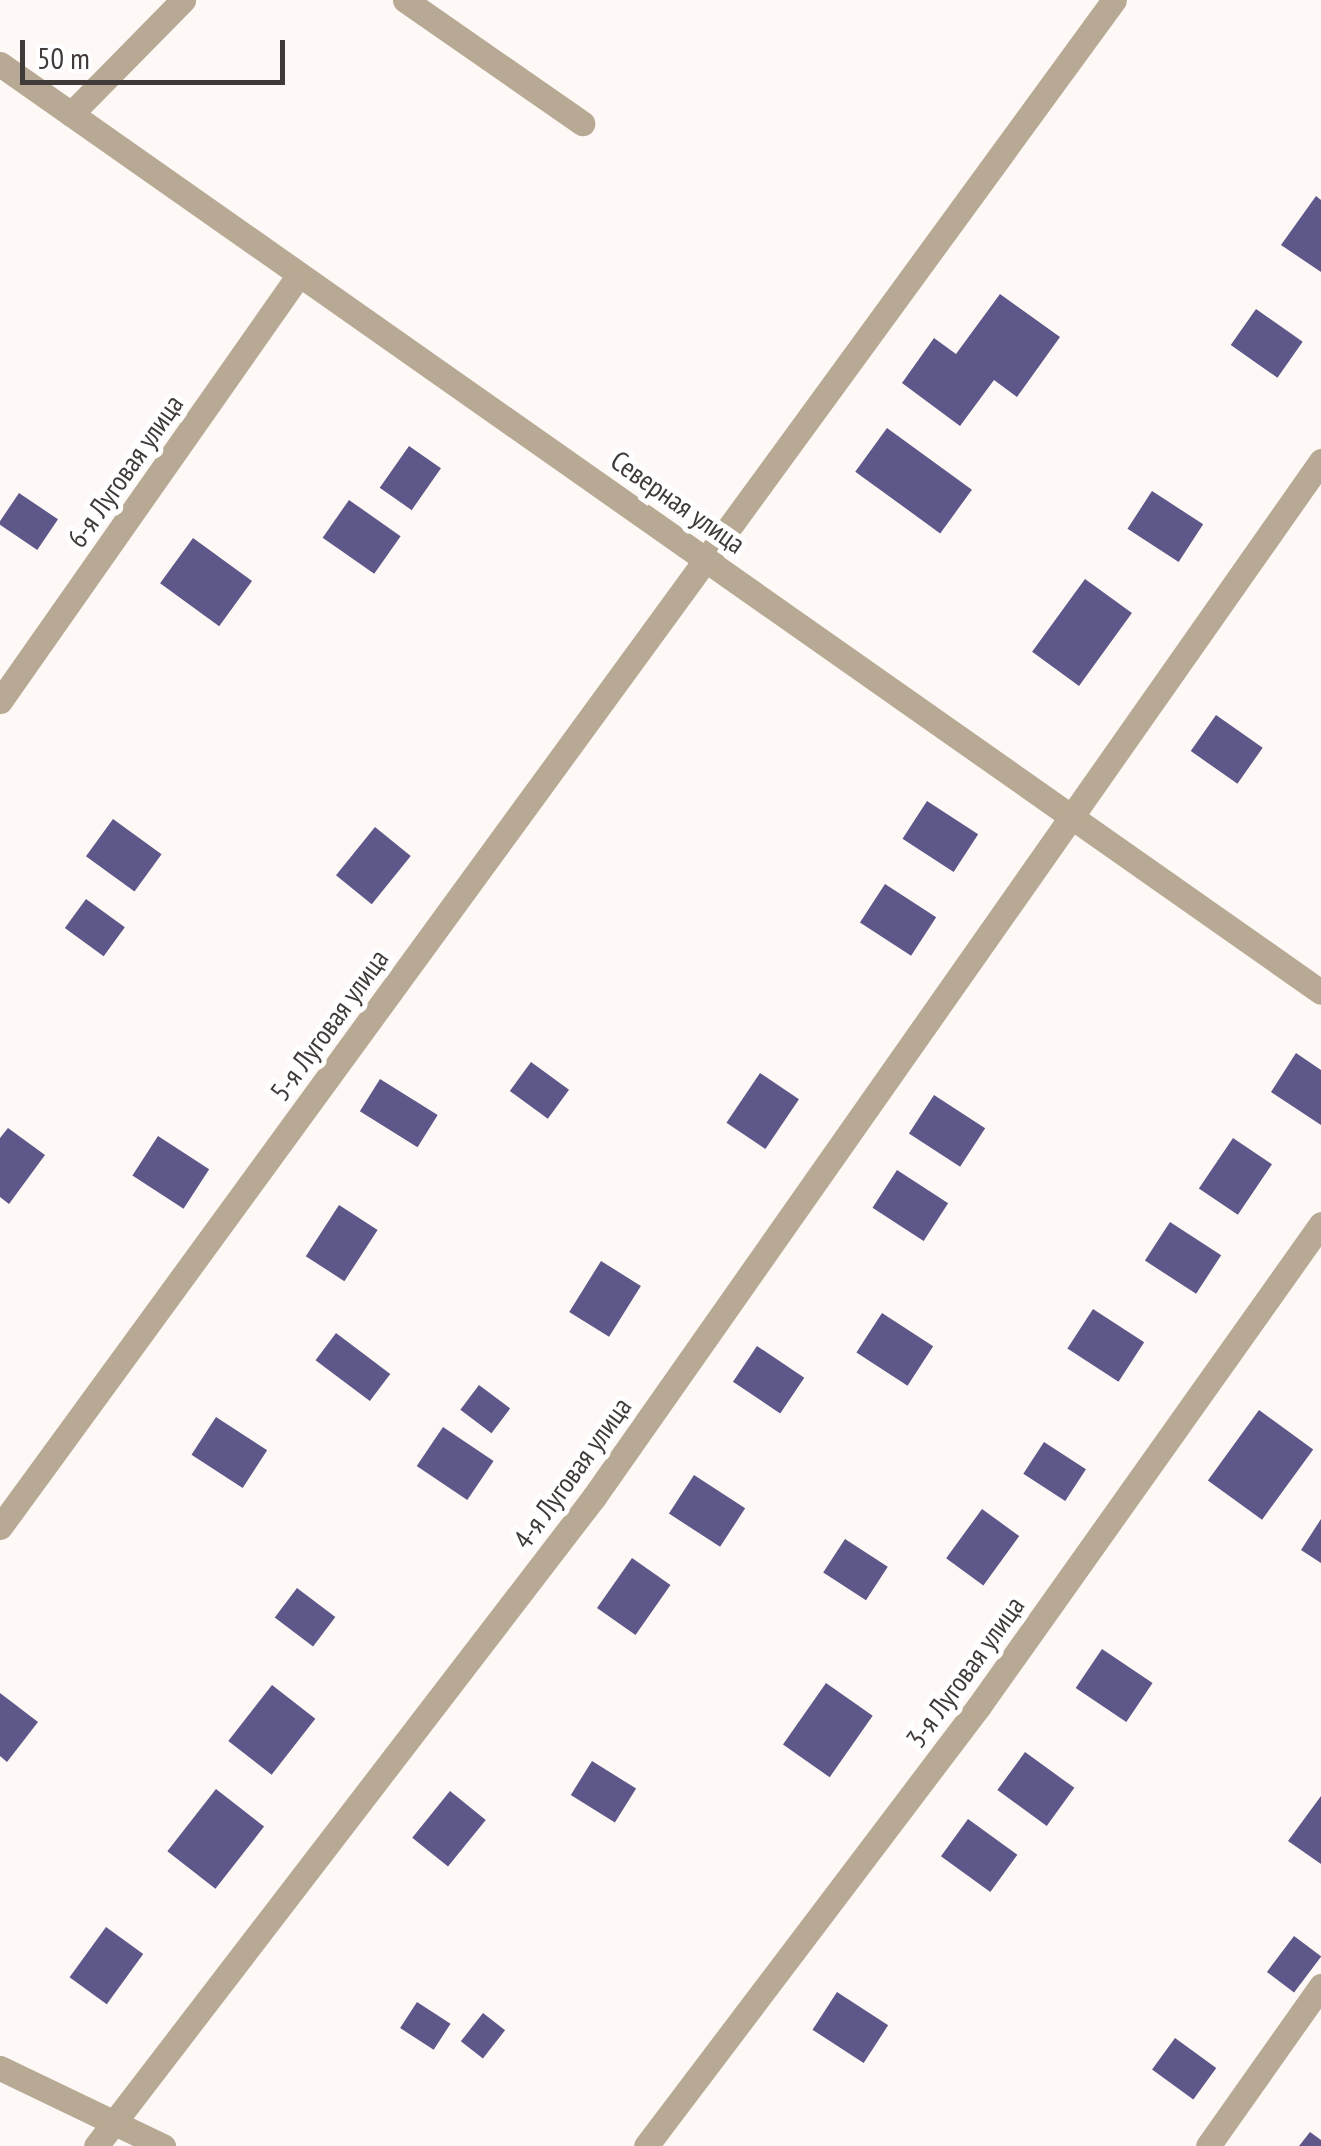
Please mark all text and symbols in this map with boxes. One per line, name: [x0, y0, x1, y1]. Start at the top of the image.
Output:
scale bar: [25, 20, 290, 82]
text: 50 m: [37, 38, 90, 77]
street label: 6-я Луговая улица: [60, 388, 190, 554]
street label: Северная улица: [604, 443, 752, 561]
street label: 5-я Луговая улица: [263, 943, 395, 1107]
street label: 4-я Луговая улица: [506, 1391, 638, 1555]
street label: 3-я Луговая улица: [899, 1590, 1031, 1754]

